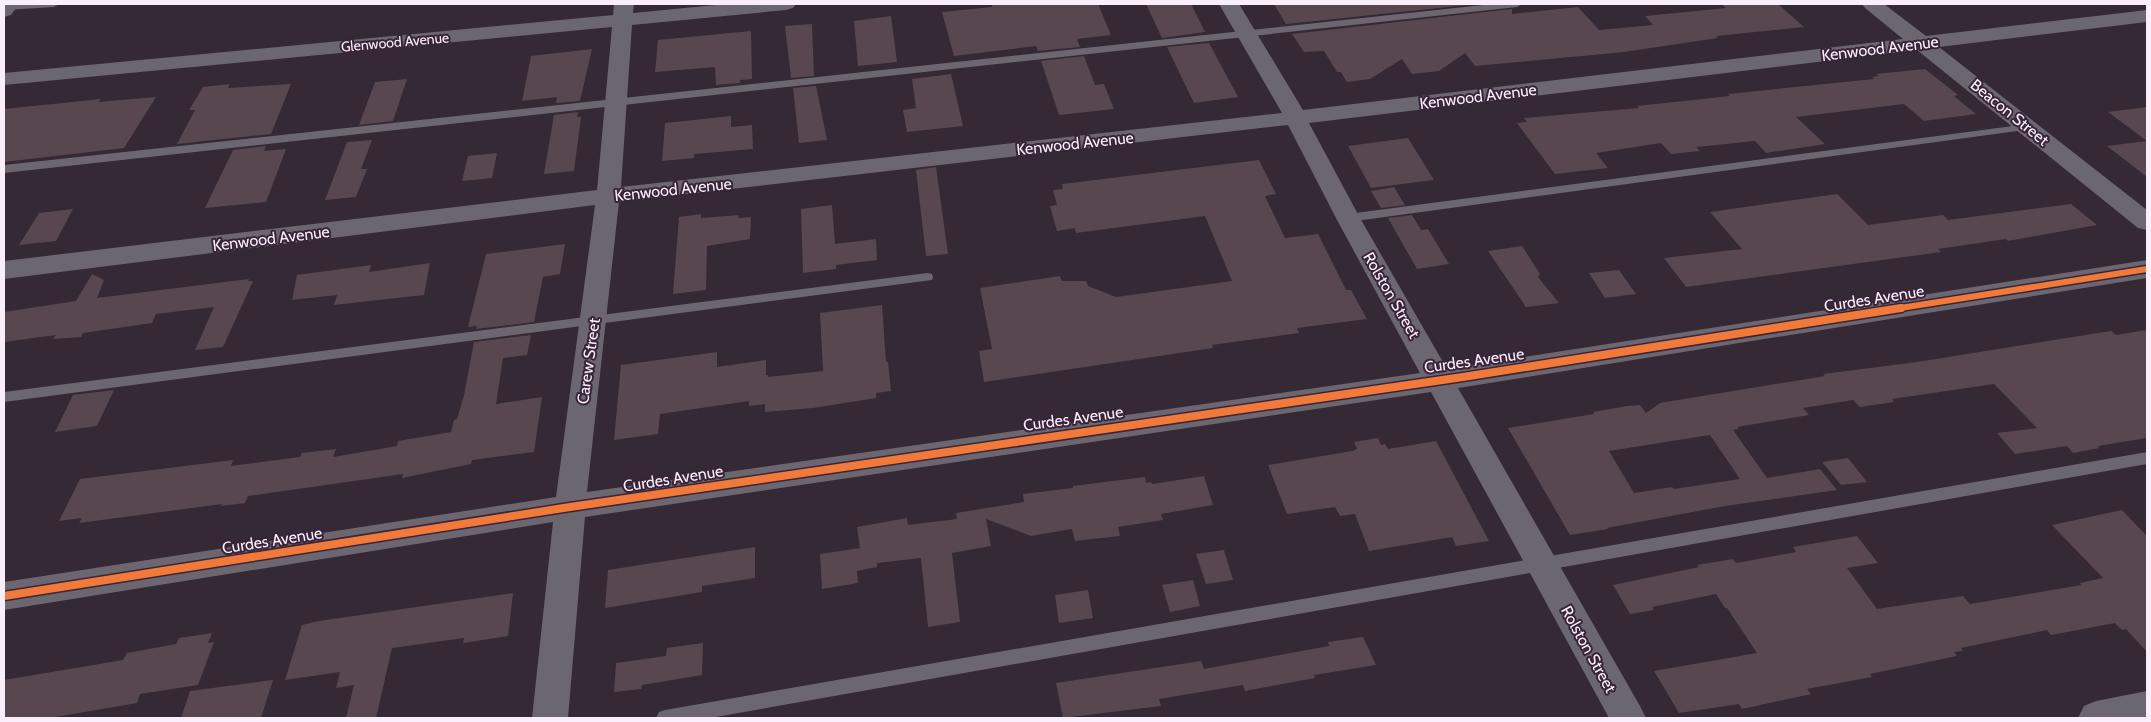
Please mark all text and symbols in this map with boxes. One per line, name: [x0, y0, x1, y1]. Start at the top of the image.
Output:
street label: Glenwood Avenue: [340, 28, 450, 56]
street label: Kenwood Avenue: [1820, 32, 1940, 65]
street label: Beacon Street: [1967, 75, 2053, 150]
street label: Kenwood Avenue: [1418, 80, 1538, 113]
street label: Kenwood Avenue: [1015, 128, 1135, 159]
street label: Kenwood Avenue: [613, 174, 733, 205]
street label: Kenwood Avenue: [211, 222, 331, 255]
street label: Rolston Street: [1359, 249, 1424, 342]
street label: Curdes Avenue: [1823, 281, 1925, 316]
street label: Carew Street: [573, 316, 604, 405]
street label: Curdes Avenue: [1423, 344, 1525, 377]
street label: Curdes Avenue: [1022, 402, 1124, 435]
street label: Curdes Avenue: [622, 461, 724, 496]
street label: Curdes Avenue: [221, 523, 323, 558]
street label: Rolston Street: [1557, 603, 1621, 697]

